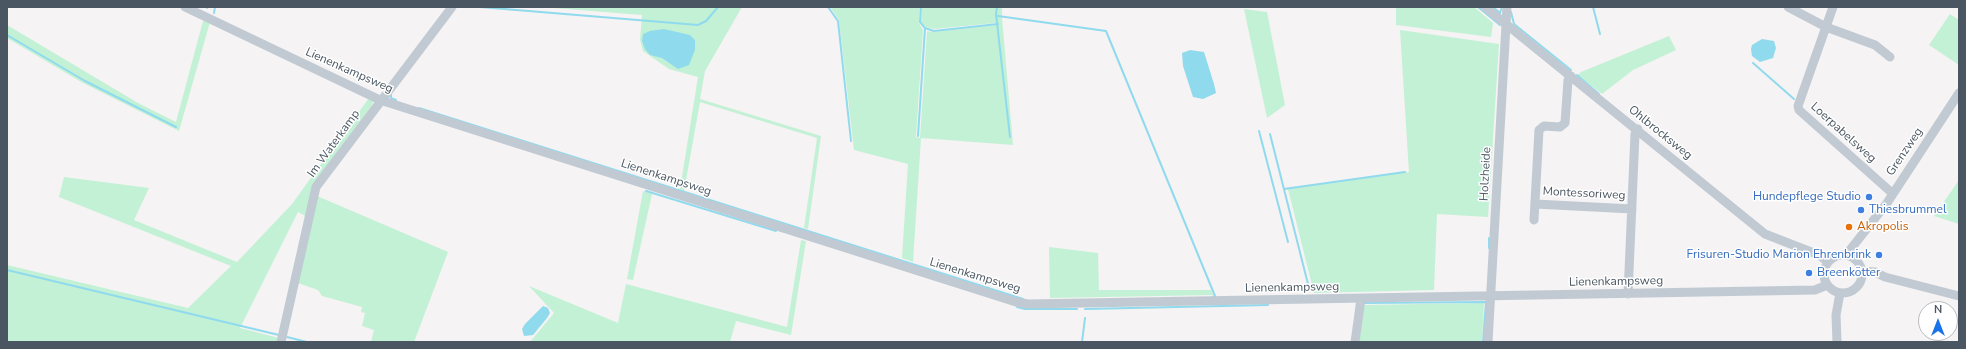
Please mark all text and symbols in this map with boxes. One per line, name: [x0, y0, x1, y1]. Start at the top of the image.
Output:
street label: Lienenkampsweg: [303, 45, 395, 97]
street label: Loerpabelsweg: [1807, 100, 1879, 166]
street label: Ohlbrocksweg: [1625, 103, 1695, 163]
street label: Im Waterkamp: [305, 108, 363, 180]
street label: Grenzweg: [1884, 125, 1926, 179]
street label: Holzheide: [1477, 147, 1495, 201]
street label: Lienenkampsweg: [619, 157, 713, 199]
street label: Montessoriweg: [1542, 185, 1626, 203]
place label: Hundepflege Studio: [1753, 190, 1861, 204]
marker: Hundepflege Studio: [1864, 192, 1874, 202]
place label: Thiesbrummel: [1869, 203, 1946, 217]
marker: Thiesbrummel: [1856, 205, 1866, 215]
place label: Akropolis: [1857, 220, 1908, 234]
marker: Akropolis: [1844, 222, 1854, 232]
place label: Frisuren-Studio Marion Ehrenbrink: [1686, 248, 1871, 262]
marker: Frisuren-Studio Marion Ehrenbrink: [1874, 250, 1884, 260]
street label: Lienenkampsweg: [928, 255, 1022, 297]
place label: Breenkötter: [1817, 266, 1880, 280]
marker: Breenkötter: [1804, 268, 1814, 278]
street label: Lienenkampsweg: [1569, 274, 1663, 290]
street label: Lienenkampsweg: [1245, 280, 1339, 296]
north arrow: [1918, 301, 1958, 341]
text: N: [1934, 302, 1942, 317]

